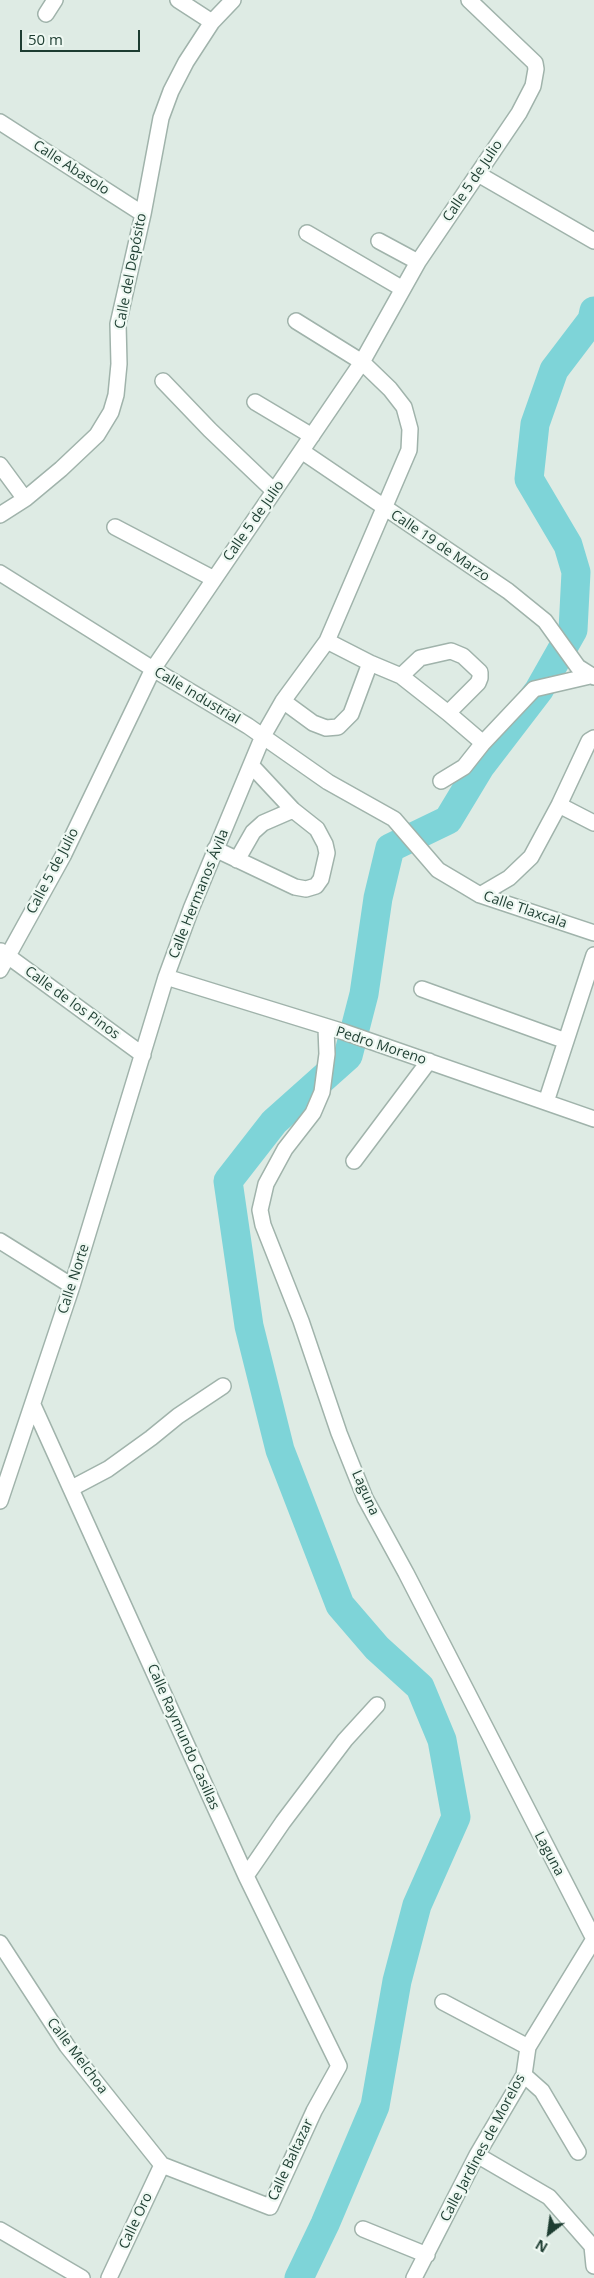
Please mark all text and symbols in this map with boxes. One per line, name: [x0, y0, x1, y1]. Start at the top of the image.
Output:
scale bar: [22, 20, 142, 52]
text: 50 m: [28, 29, 63, 49]
street label: Calle Abasolo: [30, 137, 112, 199]
street label: Calle 5 de Julio: [440, 137, 506, 225]
street label: Calle del Depósito: [112, 212, 150, 330]
street label: Calle 5 de Julio: [220, 477, 288, 565]
street label: Calle 19 de Marzo: [387, 507, 493, 585]
street label: Calle Industrial: [151, 664, 243, 728]
street label: Calle 5 de Julio: [23, 825, 83, 917]
street label: Calle Hermanos Ávila: [165, 827, 233, 961]
street label: Calle Tlaxcala: [481, 888, 569, 932]
street label: Calle de los Pinos: [21, 963, 123, 1043]
street label: Pedro Moreno: [334, 1023, 428, 1069]
street label: Calle Norte: [55, 1242, 93, 1316]
street label: Laguna: [348, 1468, 382, 1518]
street label: Calle Raymundo Casillas: [143, 1662, 223, 1812]
street label: Laguna: [530, 1829, 568, 1879]
street label: Calle Melchoa: [43, 2015, 111, 2097]
street label: Calle Jardines de Morelos: [437, 2071, 529, 2225]
street label: Calle Baltazar: [265, 2116, 317, 2204]
street label: Calle Oro: [116, 2190, 156, 2252]
north arrow: [524, 2208, 574, 2258]
text: N: [532, 2235, 551, 2258]

